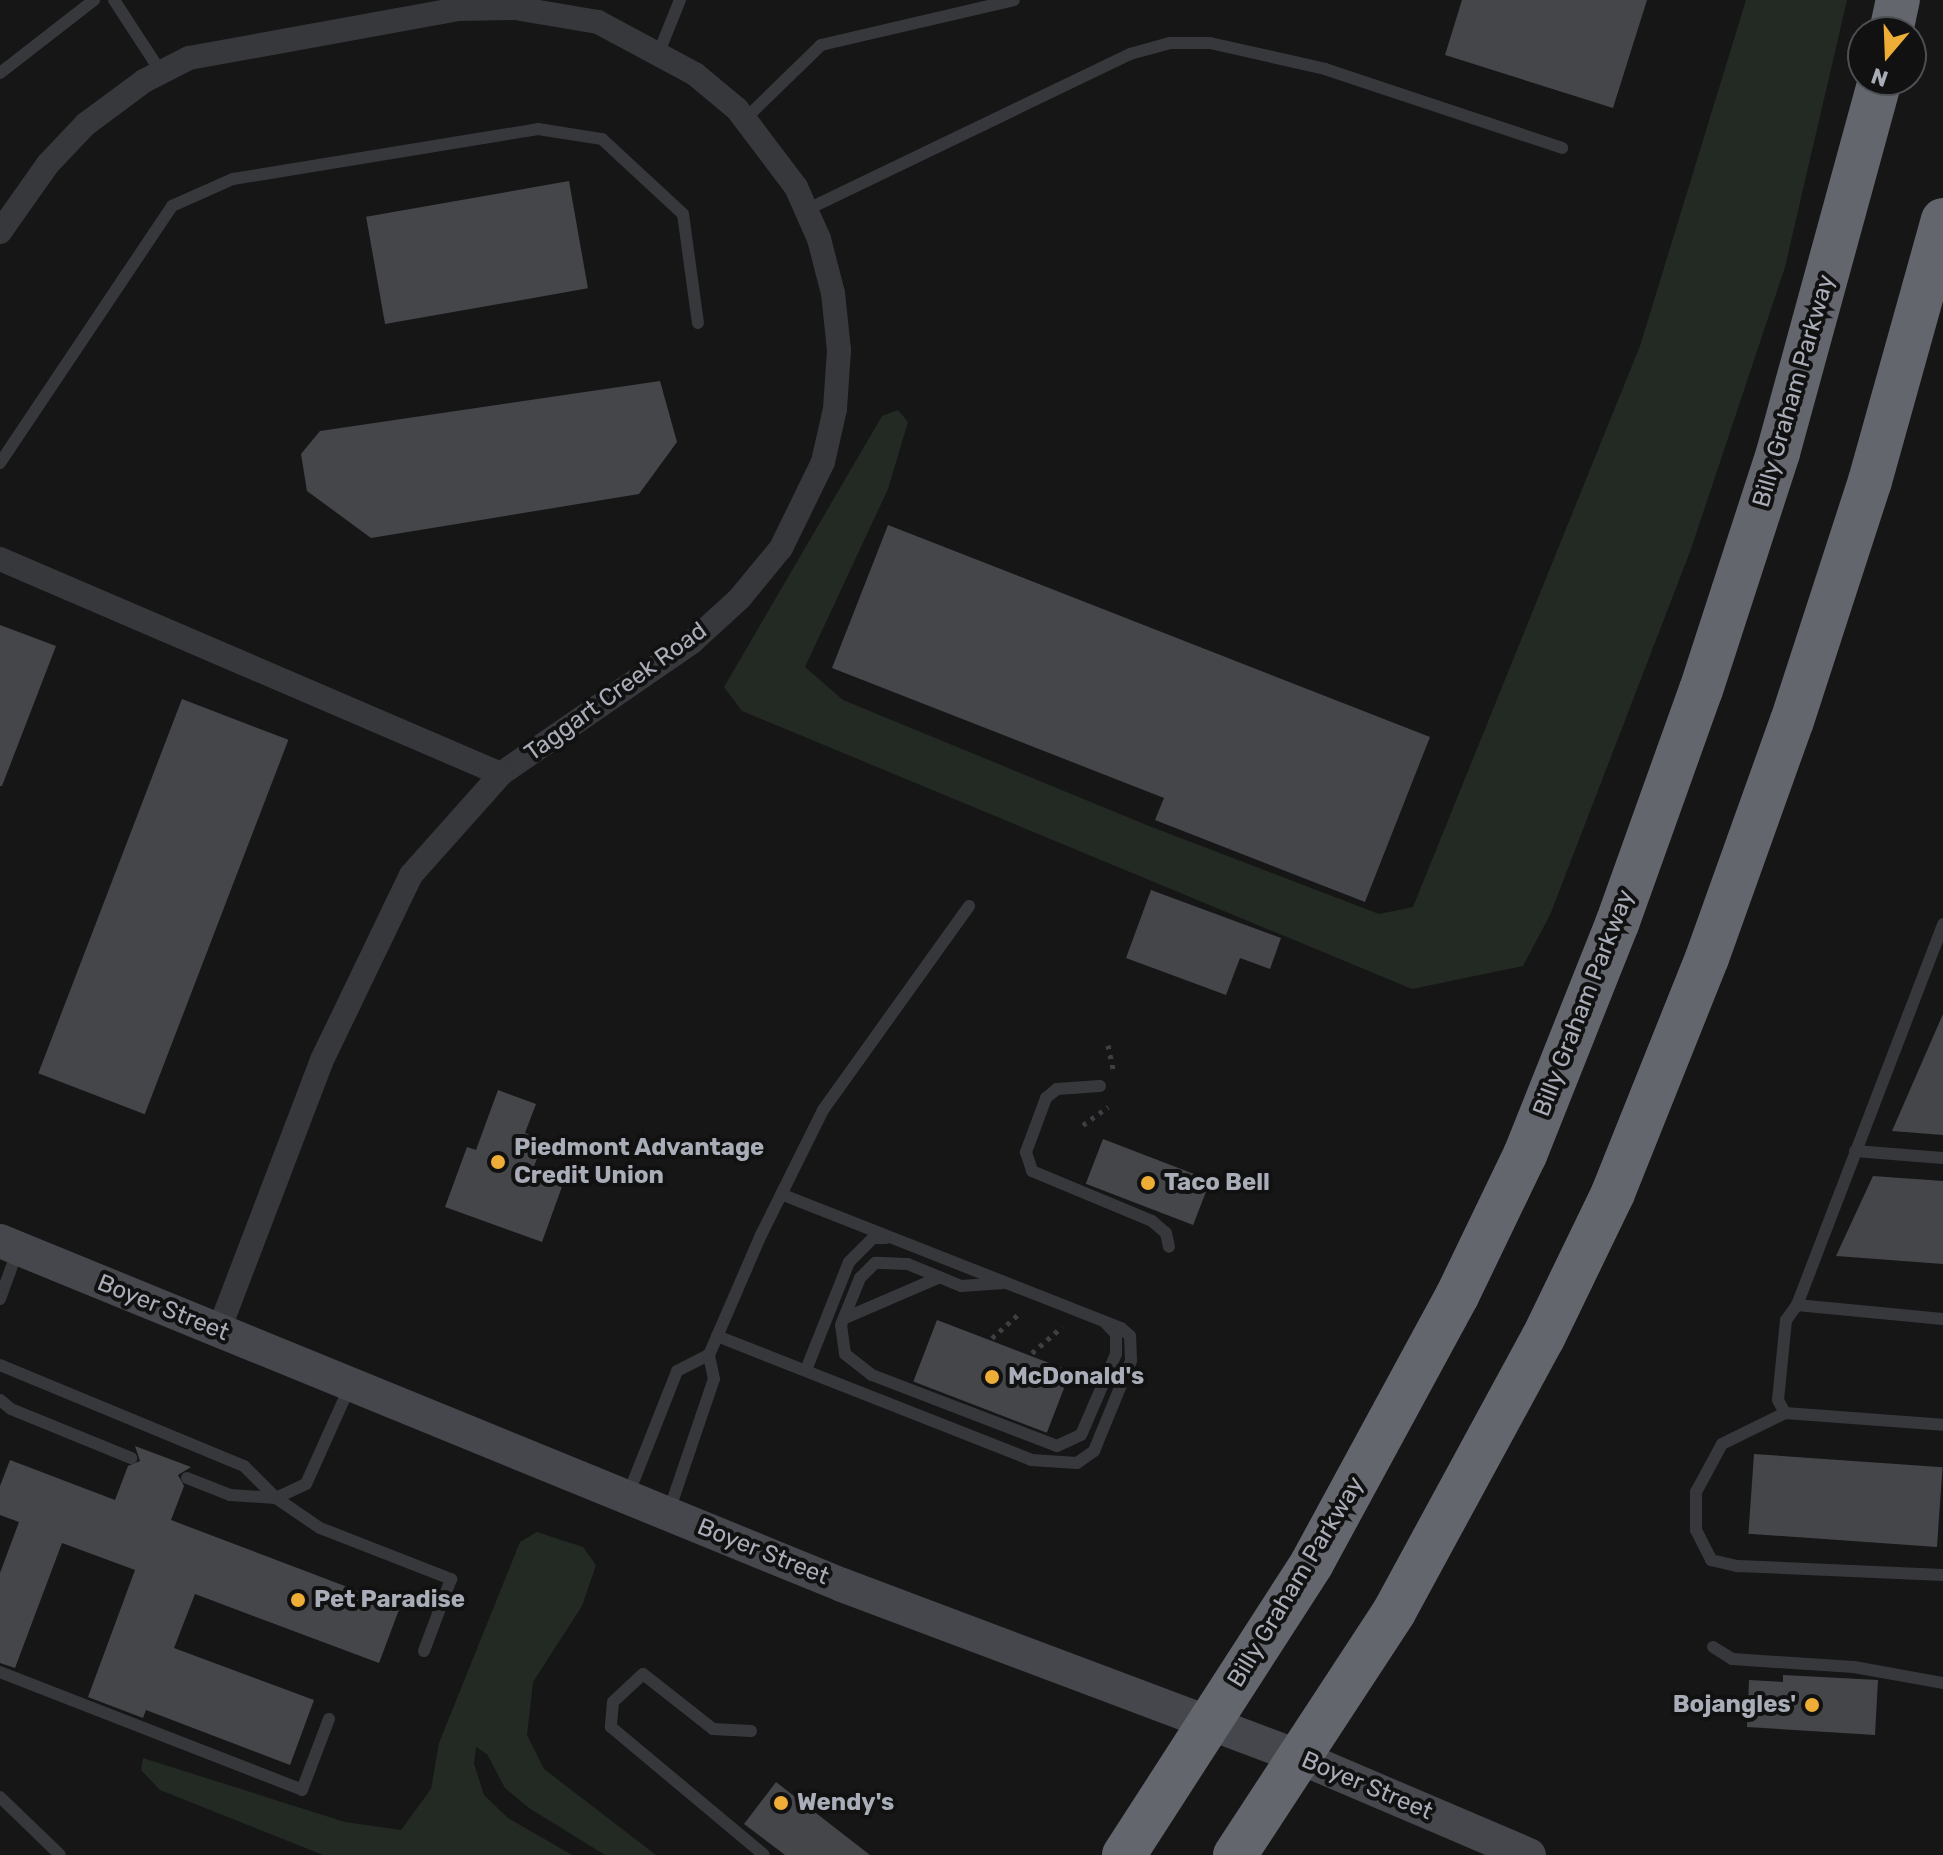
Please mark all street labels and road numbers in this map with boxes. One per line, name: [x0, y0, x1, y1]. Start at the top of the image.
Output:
street label: Billy Graham Parkway: [1747, 271, 1841, 511]
street label: Taggart Creek Road: [519, 616, 713, 768]
street label: Billy Graham Parkway: [1527, 885, 1641, 1121]
street label: Boyer Street: [93, 1268, 233, 1348]
street label: Billy Graham Parkway: [1222, 1471, 1370, 1693]
street label: Boyer Street: [693, 1512, 833, 1592]
street label: Boyer Street: [1297, 1745, 1437, 1827]

